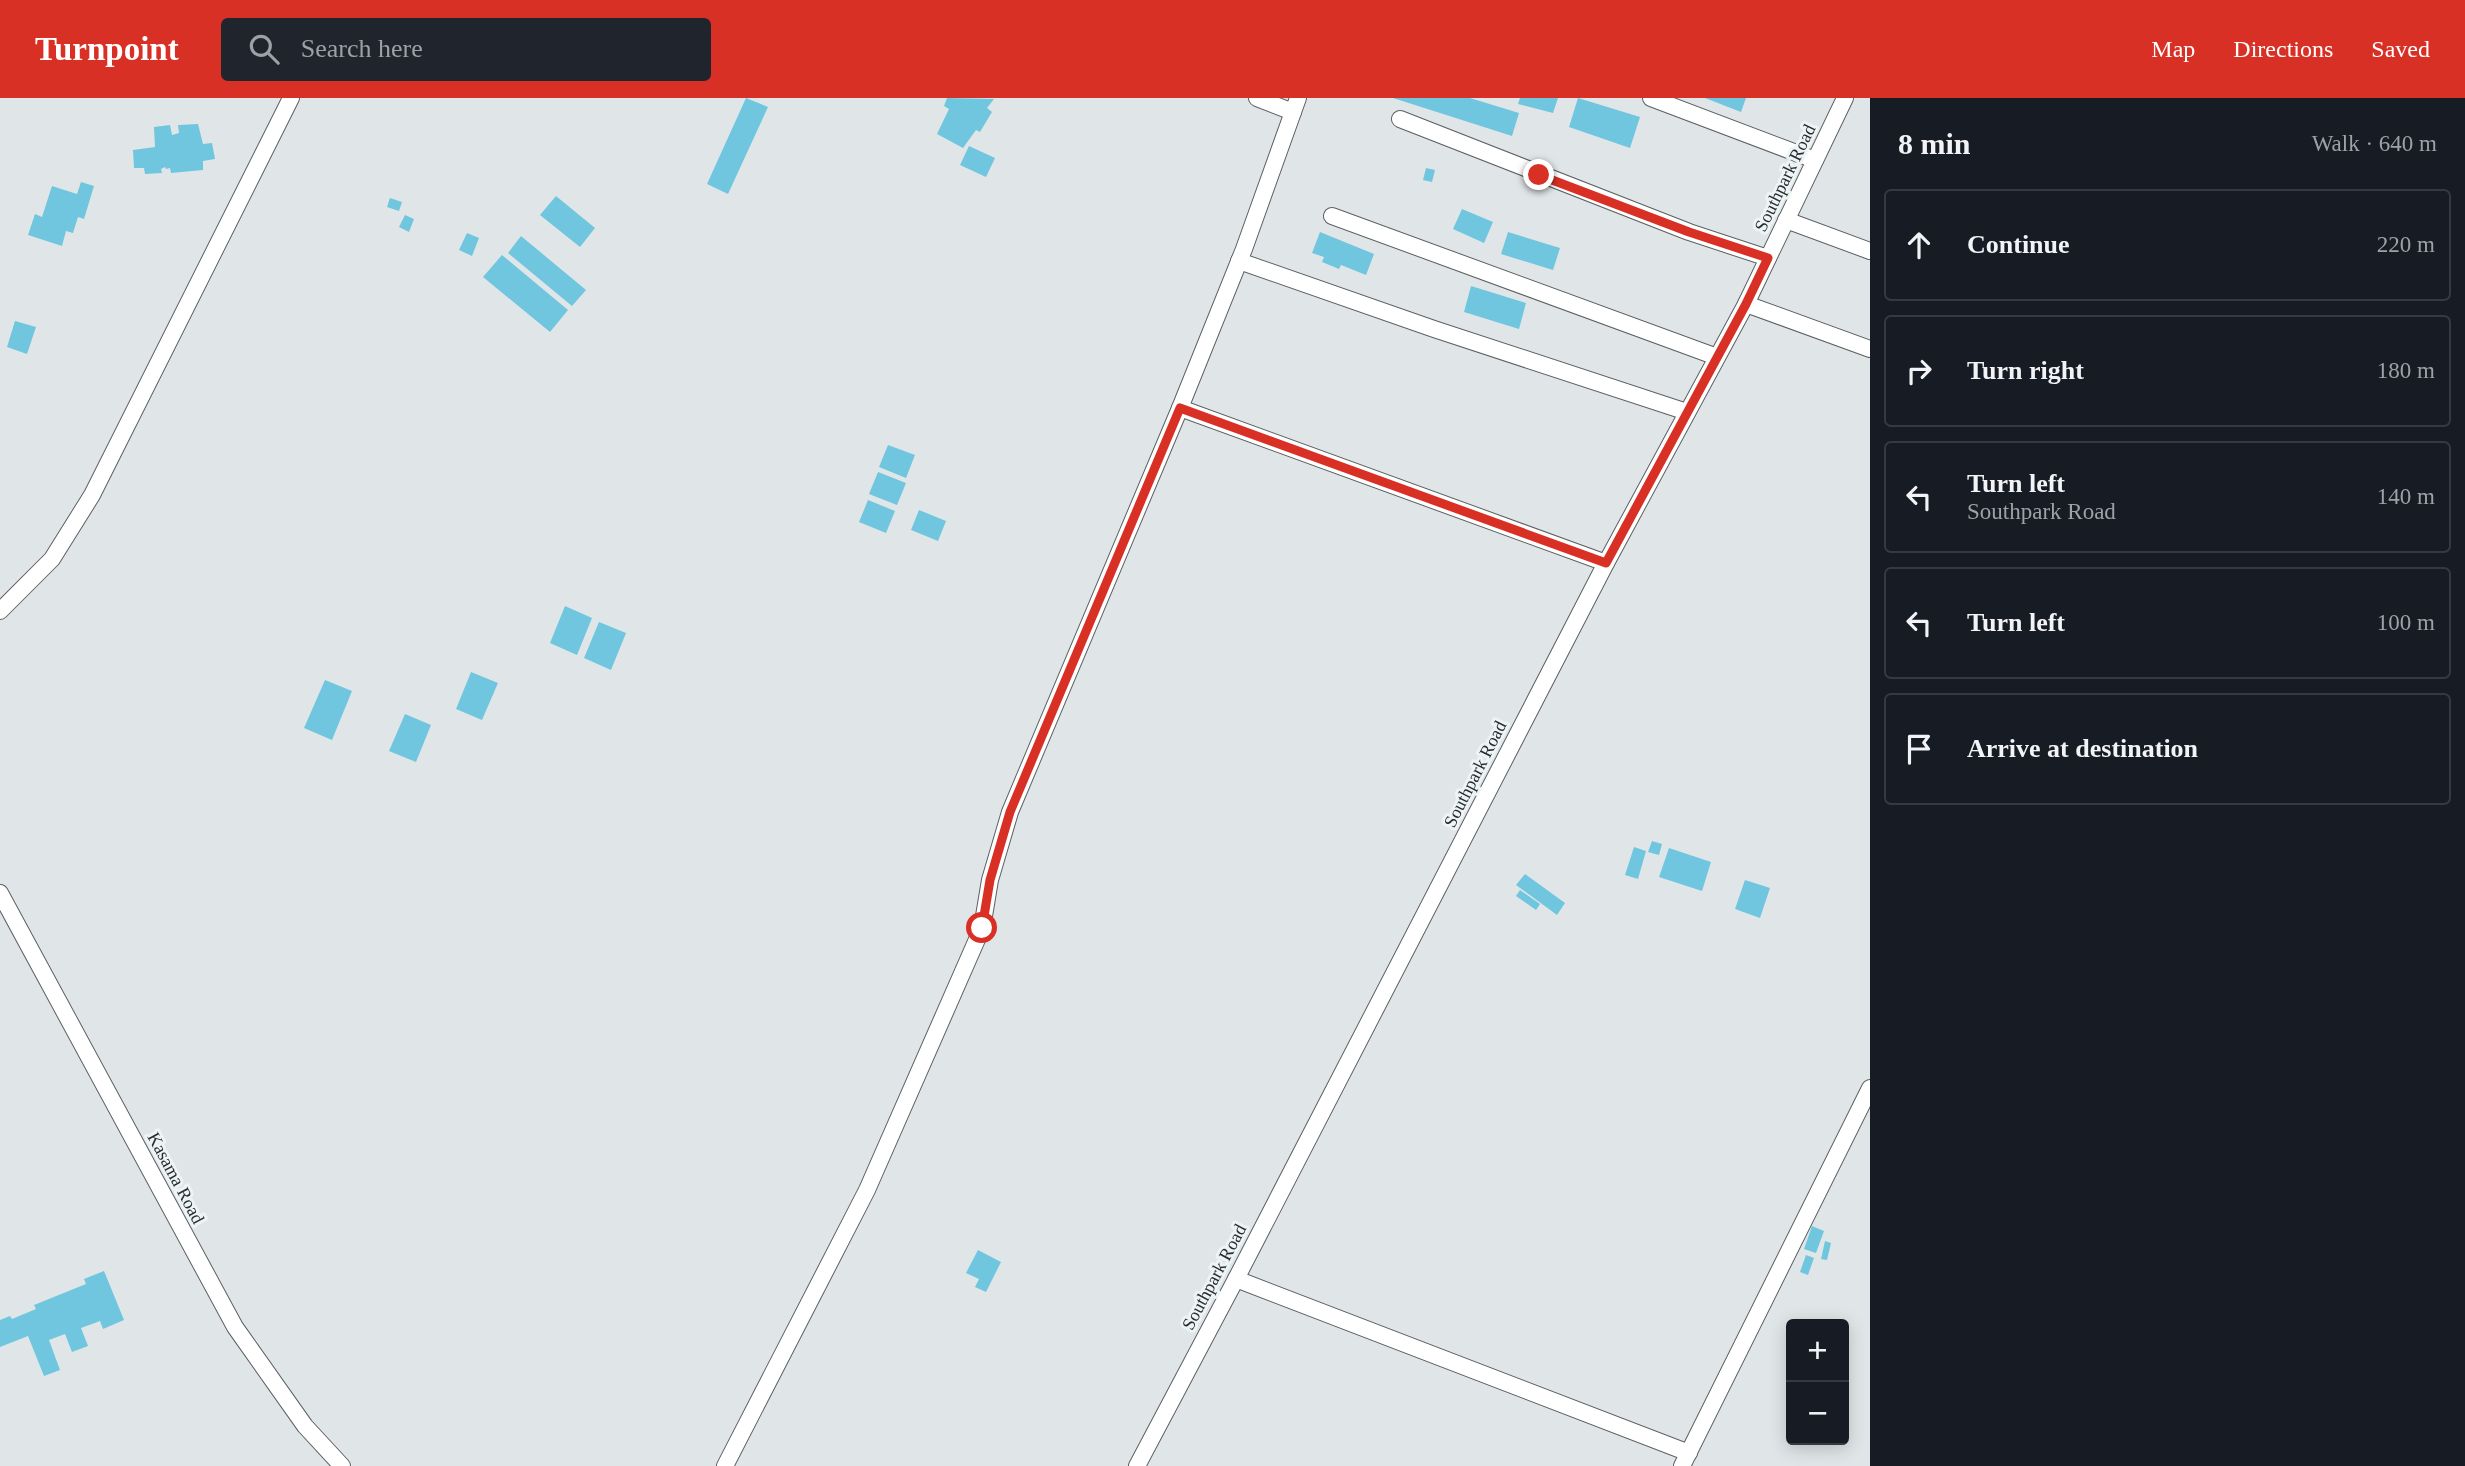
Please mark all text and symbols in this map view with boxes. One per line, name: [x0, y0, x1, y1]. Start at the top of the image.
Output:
search box: [221, 18, 711, 81]
icon: search: [245, 30, 283, 68]
text: Turnpoint: [35, 31, 179, 67]
text: Search here: [301, 34, 423, 63]
text: Map: [2151, 36, 2195, 62]
text: Directions: [2233, 36, 2333, 62]
text: Saved: [2371, 36, 2430, 62]
street label: Southpark Road: [1750, 121, 1820, 235]
text: 8 min: [1898, 127, 1971, 160]
text: Walk · 640 m: [2312, 131, 2437, 156]
route end: [1523, 159, 1554, 190]
icon: ahead: [1900, 226, 1938, 264]
text: Continue: [1967, 230, 2070, 259]
text: 220 m: [2377, 232, 2435, 257]
icon: right: [1900, 352, 1938, 390]
text: Turn right: [1967, 356, 2084, 385]
text: 180 m: [2377, 358, 2435, 383]
text: Turn left: [1967, 469, 2065, 498]
icon: left: [1900, 478, 1938, 516]
text: 140 m: [2377, 484, 2435, 509]
text: Southpark Road: [1967, 499, 2116, 524]
icon: left: [1900, 604, 1938, 642]
text: Turn left: [1967, 608, 2065, 637]
text: 100 m: [2377, 610, 2435, 635]
street label: Southpark Road: [1440, 718, 1510, 830]
icon: arrive: [1900, 730, 1938, 768]
text: Arrive at destination: [1967, 734, 2198, 763]
route start: [966, 912, 997, 943]
street label: Kasama Road: [144, 1129, 208, 1227]
street label: Southpark Road: [1178, 1221, 1250, 1333]
map controls: [1786, 1319, 1849, 1445]
button: +: [1786, 1319, 1849, 1382]
button: −: [1786, 1382, 1849, 1445]

